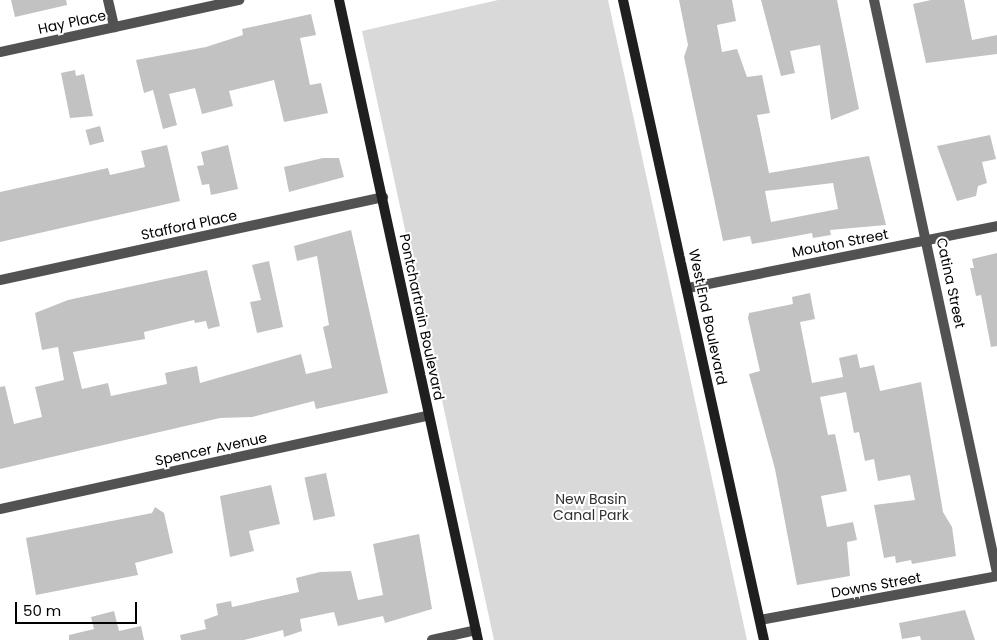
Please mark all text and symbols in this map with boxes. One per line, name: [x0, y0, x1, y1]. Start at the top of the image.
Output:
street label: Hay Place: [37, 7, 107, 37]
street label: Stafford Place: [140, 207, 238, 243]
street label: Mouton Street: [790, 225, 890, 261]
street label: Pontchartrain Boulevard: [396, 232, 448, 402]
street label: Catina Street: [933, 236, 969, 330]
street label: West End Boulevard: [685, 248, 731, 386]
street label: Spencer Avenue: [153, 429, 269, 469]
park label: New Basin Canal Park: [553, 491, 629, 524]
street label: Downs Street: [830, 569, 922, 601]
scale bar: [18, 592, 140, 624]
text: 50 m: [23, 600, 61, 621]

